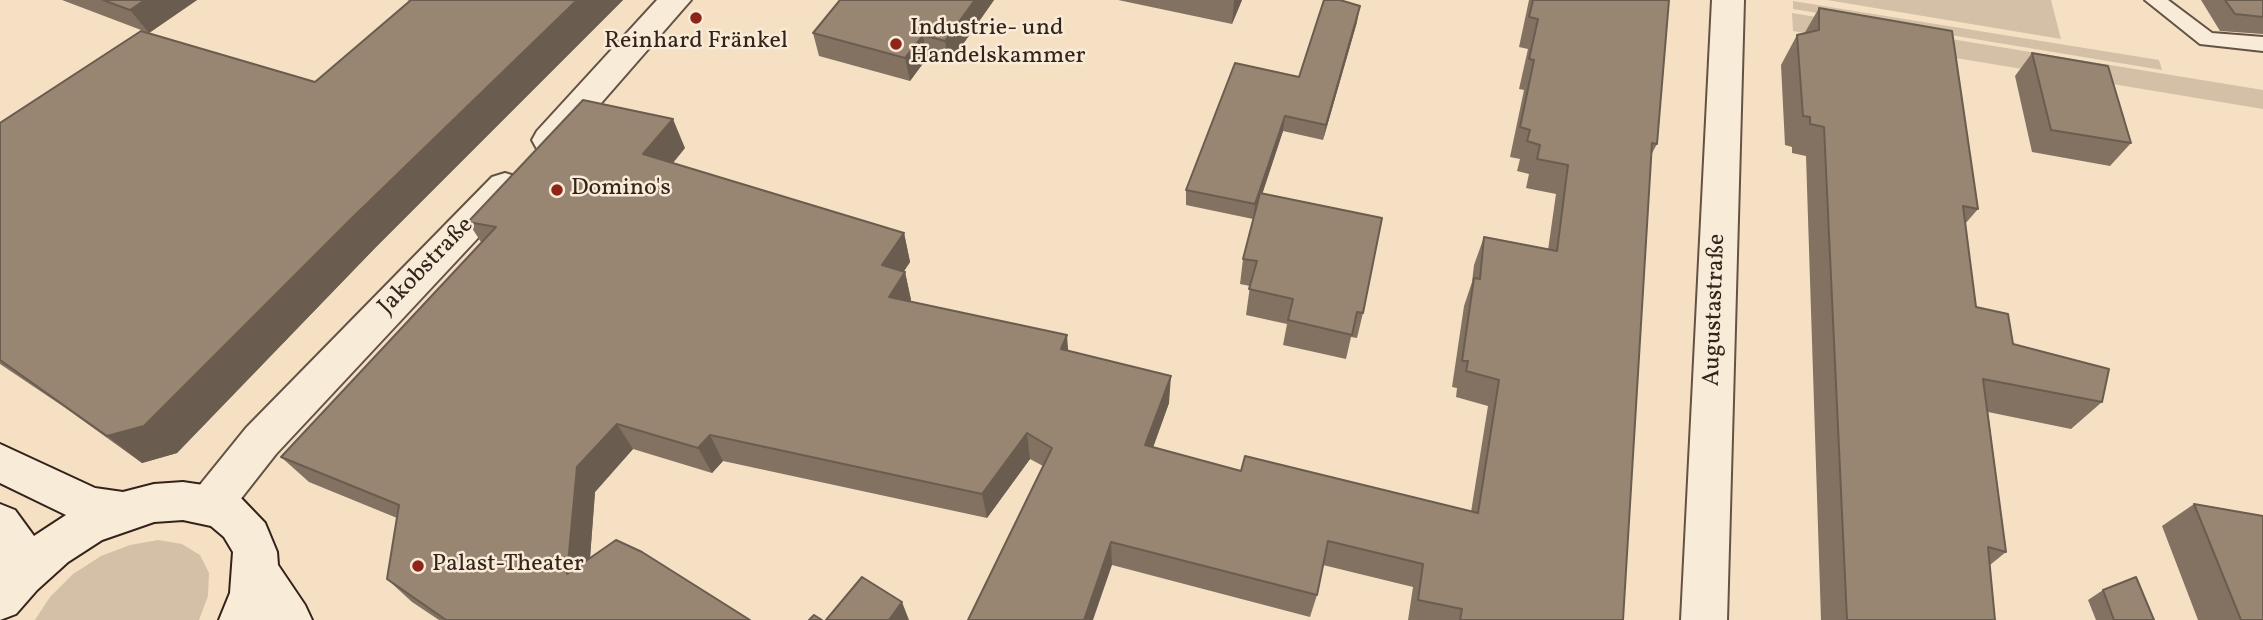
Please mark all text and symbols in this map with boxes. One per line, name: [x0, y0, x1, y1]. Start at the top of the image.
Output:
marker: Reinhard Fränkel: [688, 10, 704, 26]
place label: Industrie- und Handelskammer: [910, 16, 1086, 72]
place label: Reinhard Fränkel: [604, 29, 788, 57]
marker: Industrie- und Handelskammer: [888, 36, 904, 52]
place label: Domino's: [571, 176, 671, 204]
marker: Domino's: [549, 182, 565, 198]
street label: Jakobstraße: [373, 212, 481, 322]
street label: Augustastraße: [1699, 233, 1733, 387]
place label: Palast-Theater: [432, 552, 584, 580]
marker: Palast-Theater: [410, 558, 426, 574]

